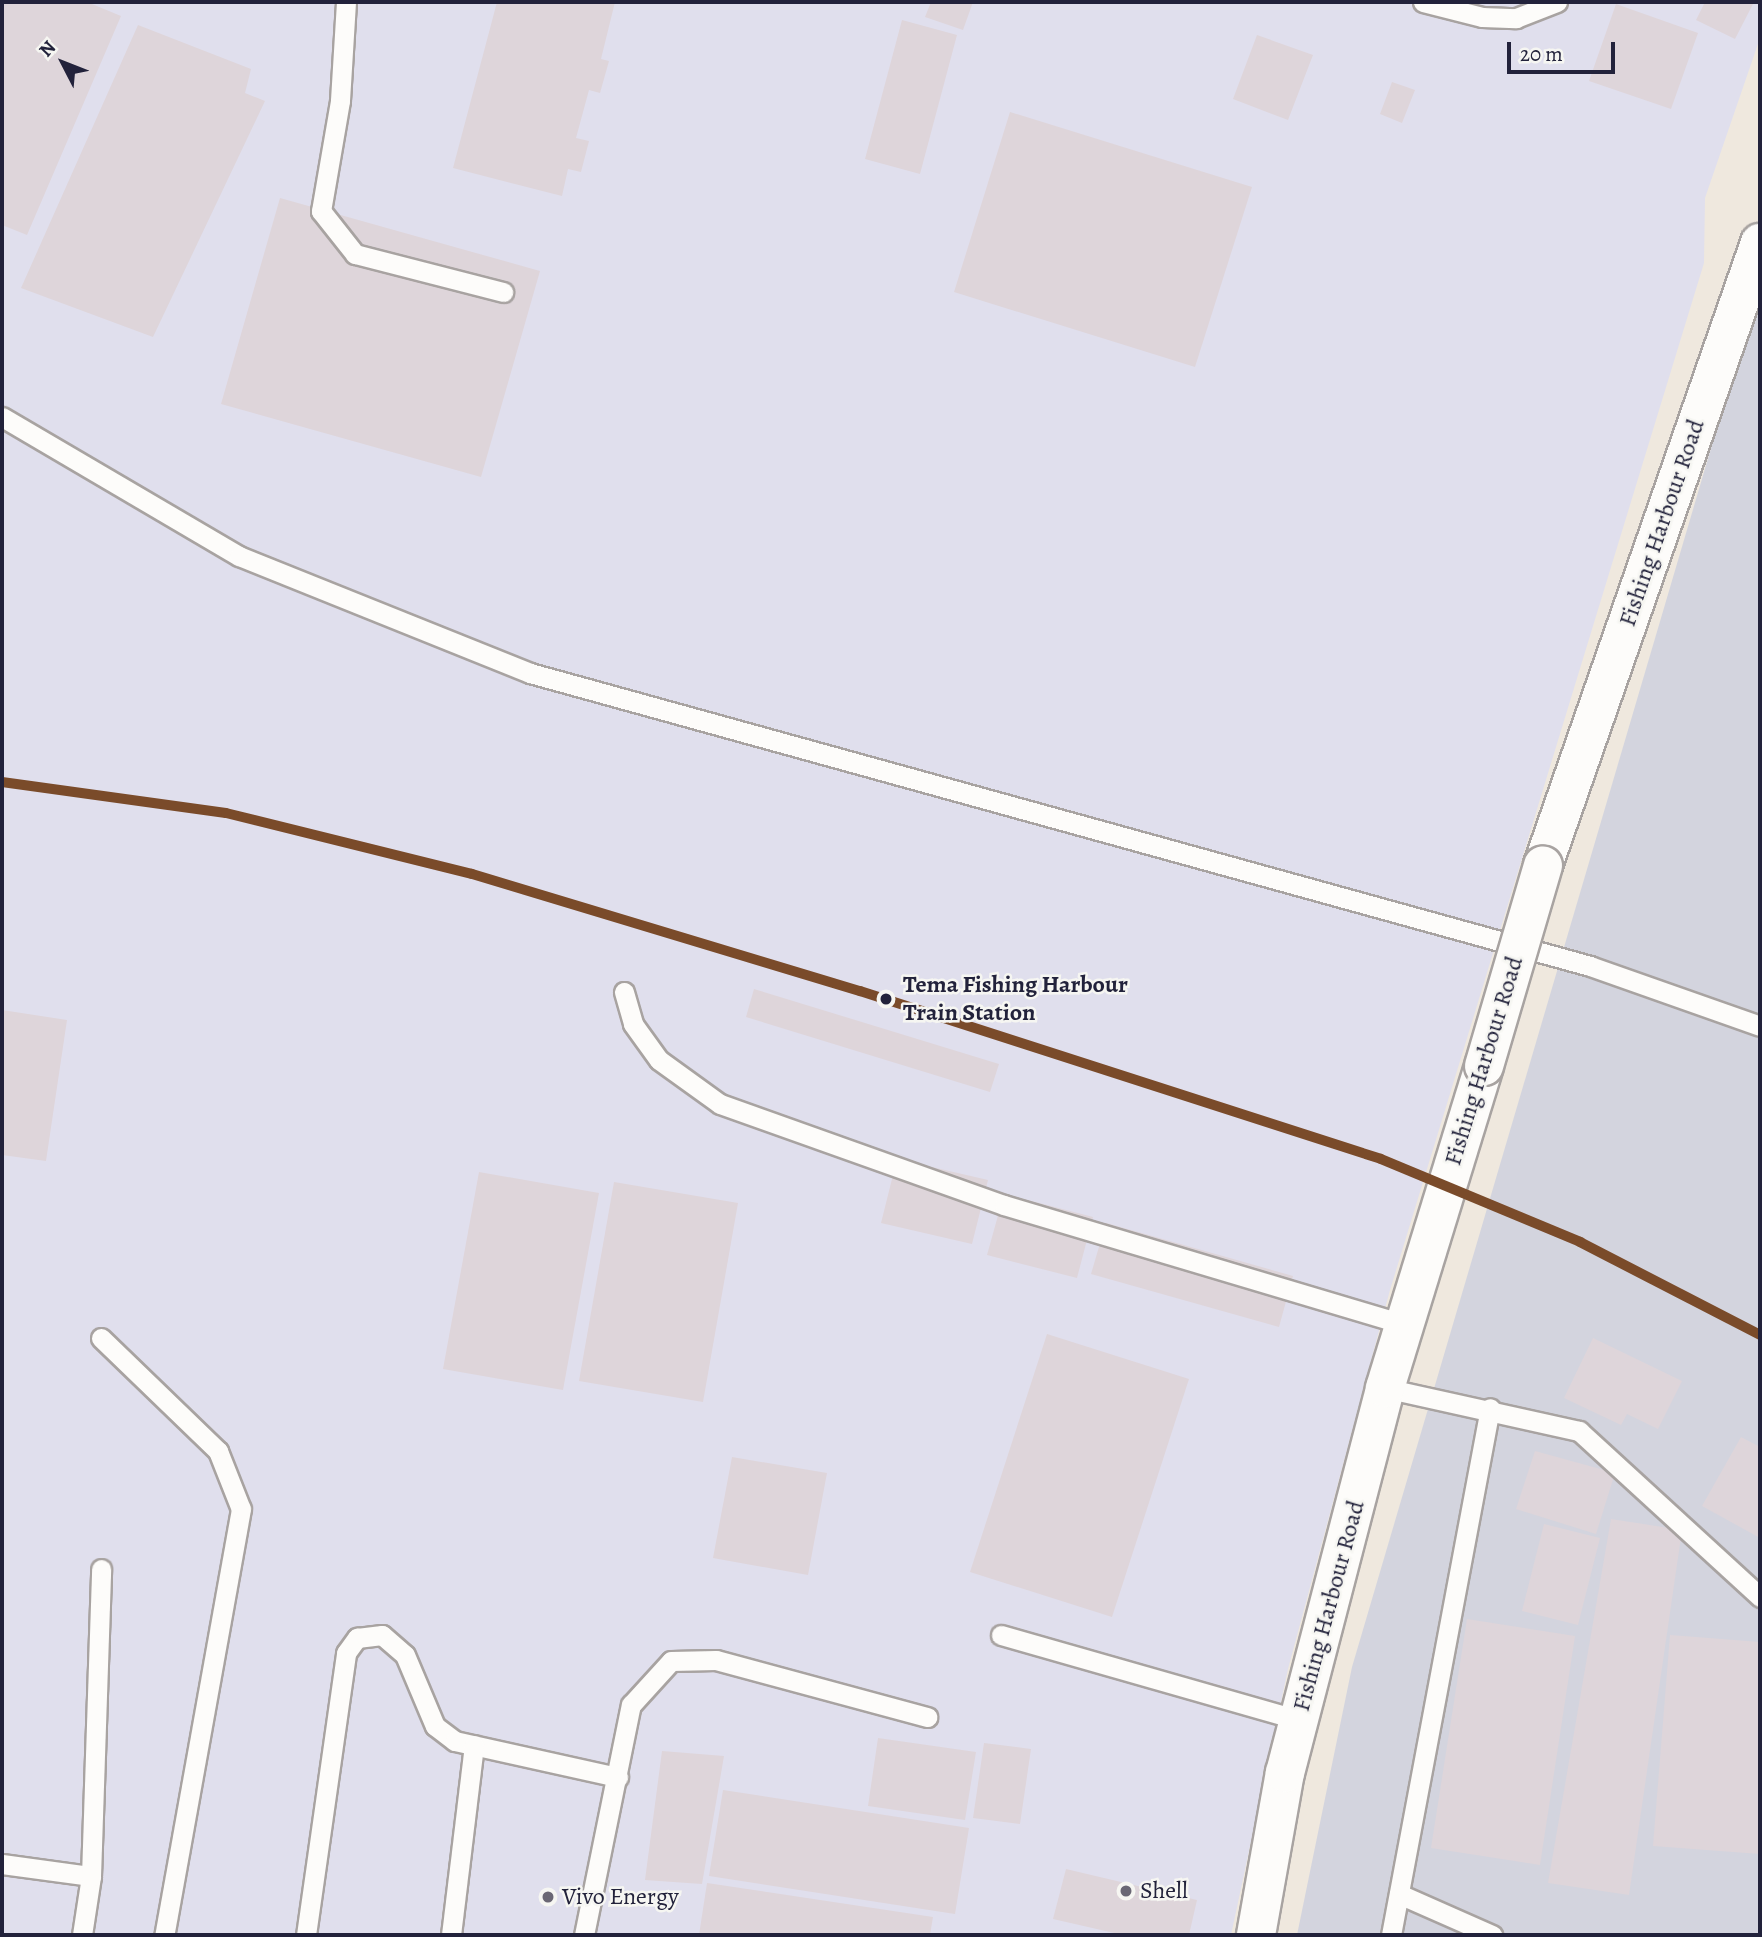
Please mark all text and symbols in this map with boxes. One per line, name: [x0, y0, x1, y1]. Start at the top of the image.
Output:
north arrow: [28, 28, 98, 98]
scale bar: [1510, 28, 1618, 72]
text: N: [33, 35, 62, 63]
text: 20 m: [1520, 40, 1563, 68]
street label: Fishing Harbour Road: [1613, 416, 1711, 630]
street label: Fishing Harbour Road: [1439, 953, 1529, 1169]
place label: Tema Fishing Harbour Train Station: [903, 971, 1128, 1027]
marker: Tema Fishing Harbour Train Station: [875, 988, 897, 1010]
street label: Fishing Harbour Road: [1287, 1498, 1371, 1714]
place label: Shell: [1140, 1877, 1188, 1905]
place label: Vivo Energy: [562, 1883, 679, 1911]
marker: Shell: [1118, 1883, 1134, 1899]
marker: Vivo Energy: [540, 1889, 556, 1905]

